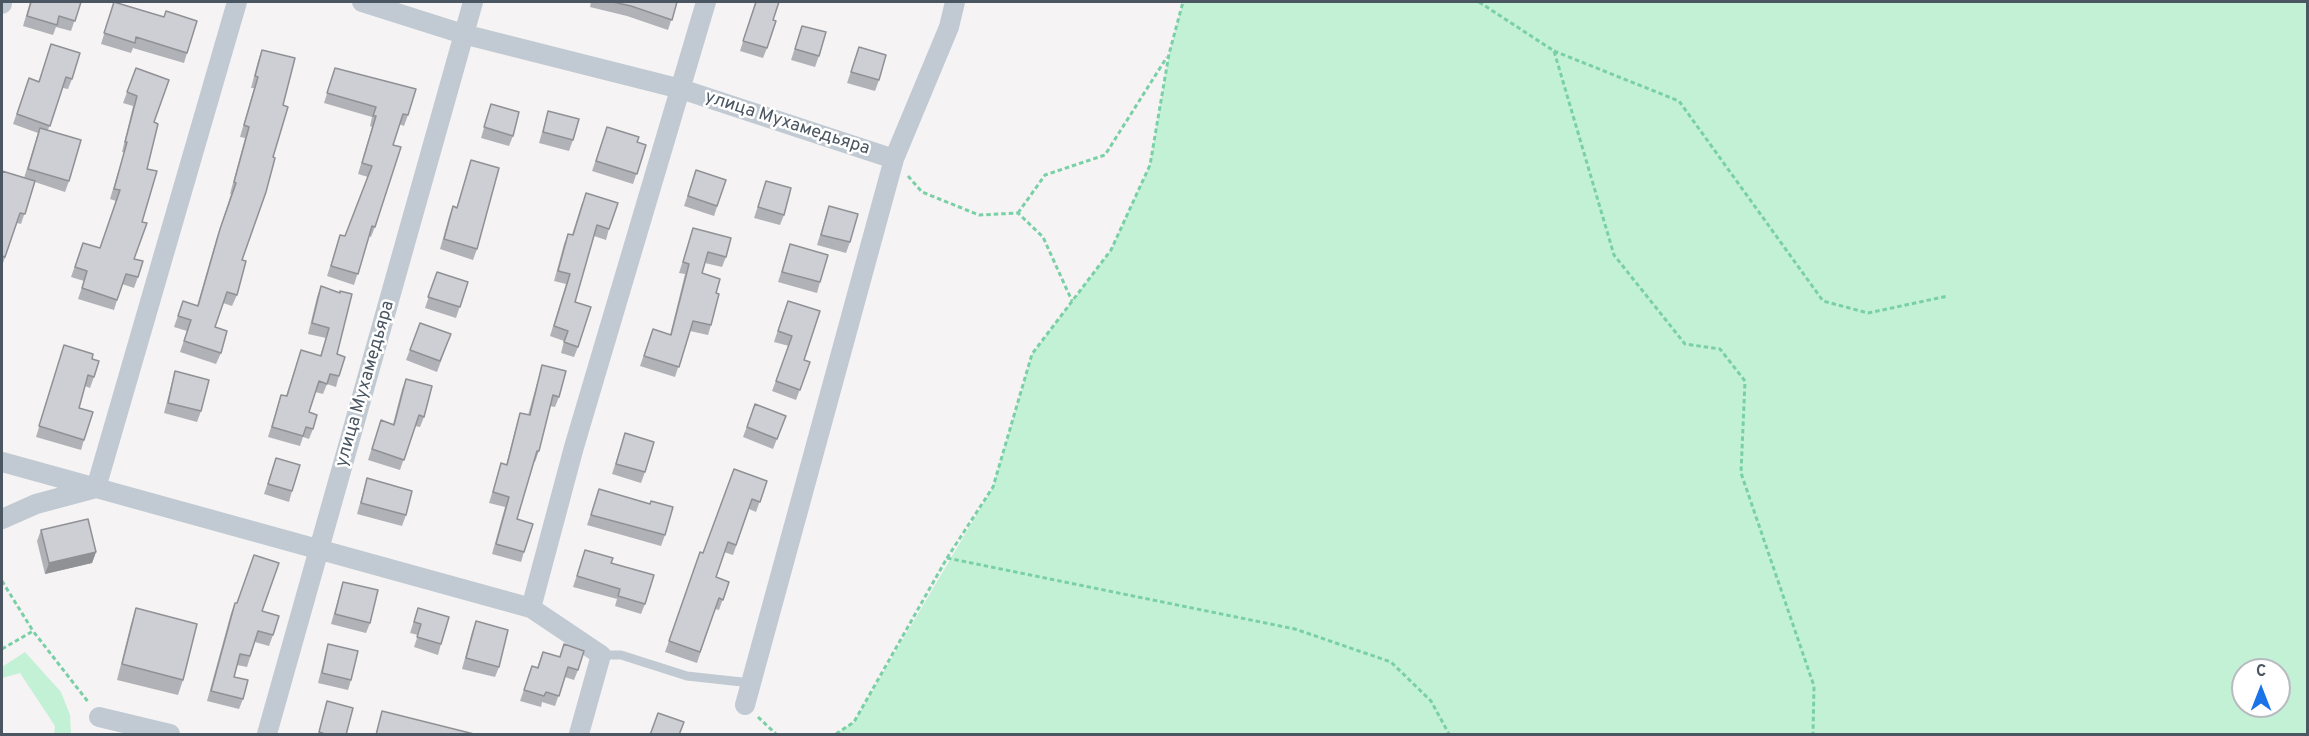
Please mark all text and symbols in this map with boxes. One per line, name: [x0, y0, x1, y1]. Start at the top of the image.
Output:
street label: улица Мухамедьяра: [702, 87, 872, 161]
street label: улица Мухамедьяра: [332, 298, 400, 470]
north arrow: [2231, 658, 2291, 718]
text: С: [2256, 662, 2266, 682]

